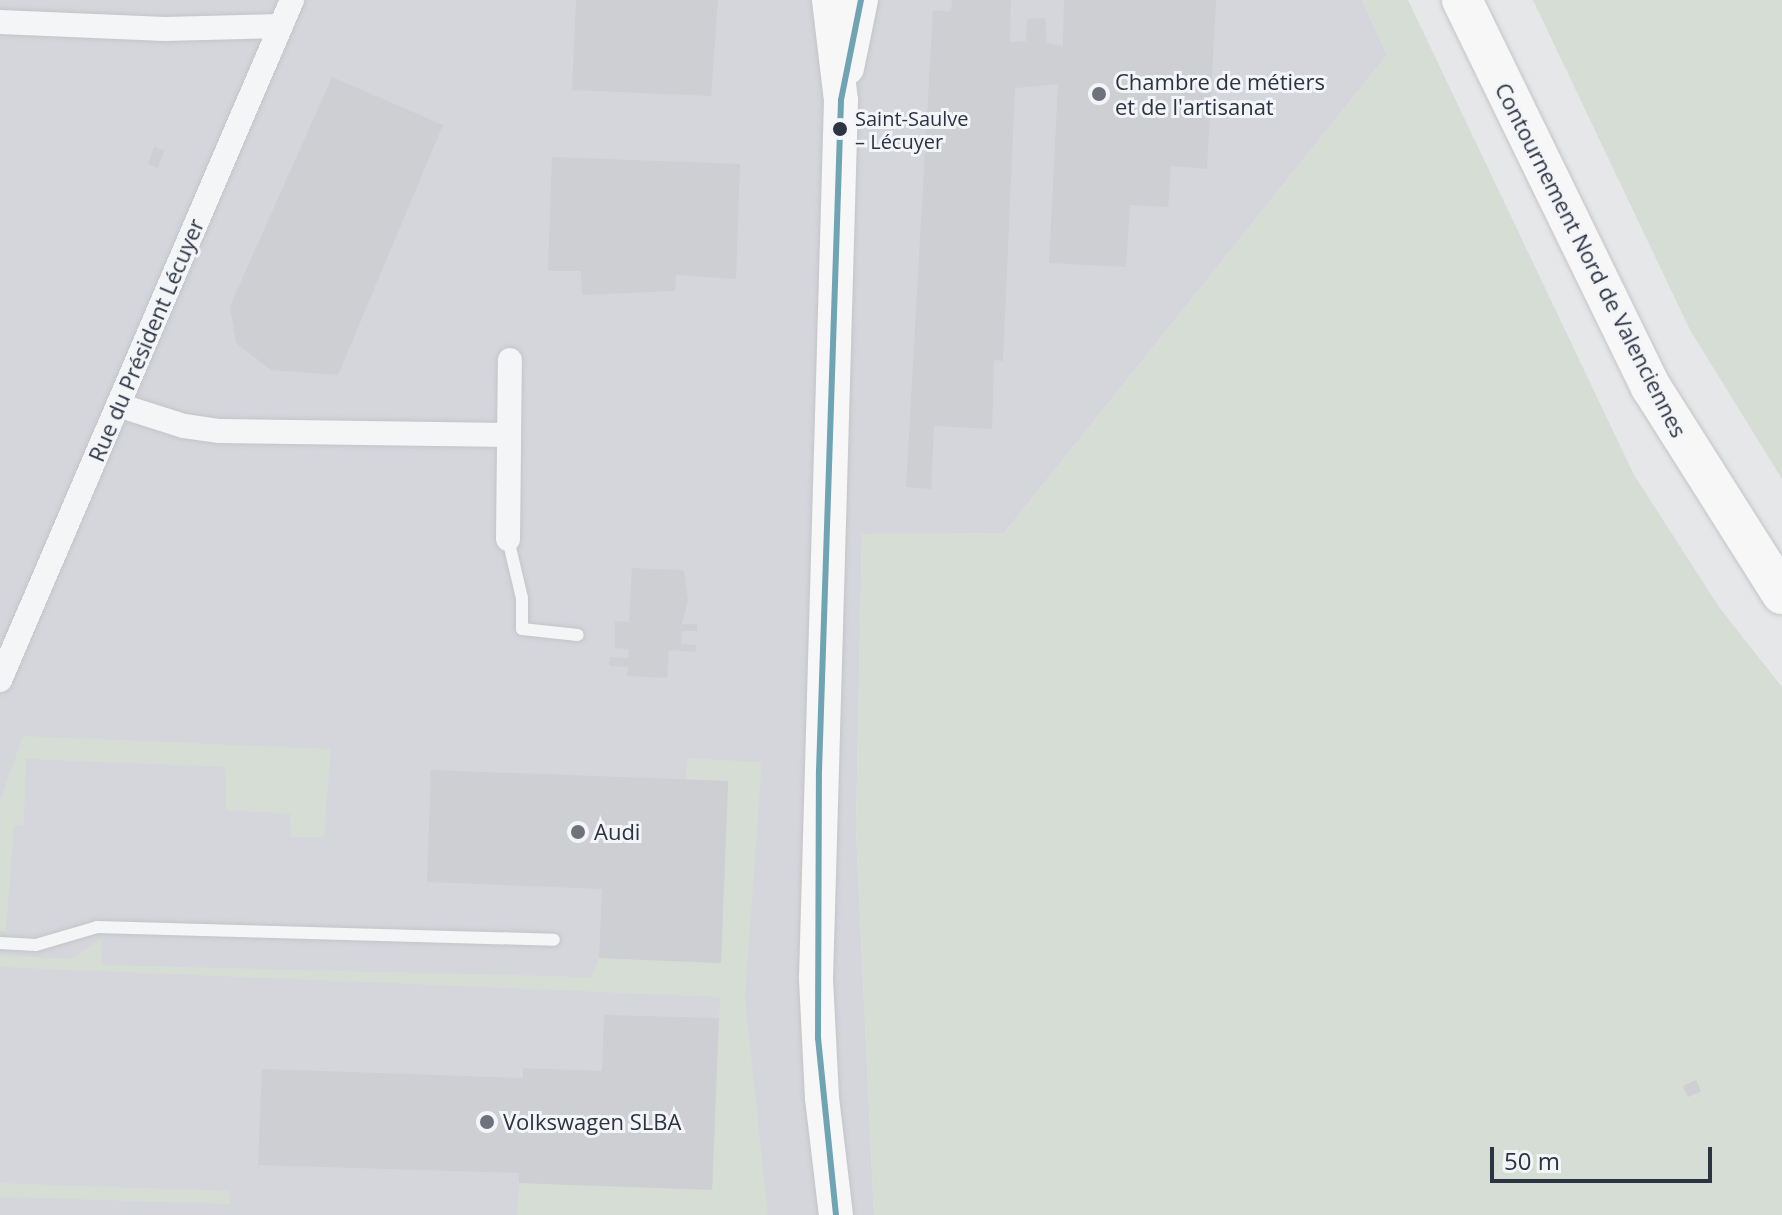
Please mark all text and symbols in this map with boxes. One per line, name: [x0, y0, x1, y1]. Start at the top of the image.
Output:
place label: Chambre de métiers et de l'artisanat: [1115, 68, 1325, 120]
street label: Contournement Nord de Valenciennes: [1490, 78, 1692, 442]
marker: Chambre de métiers et de l'artisanat: [1090, 85, 1108, 103]
place label: Saint-Saulve – Lécuyer: [855, 106, 969, 153]
marker: Saint-Saulve – Lécuyer: [832, 121, 848, 137]
street label: Rue du Président Lécuyer: [83, 214, 209, 466]
place label: Audi: [594, 819, 640, 845]
marker: Audi: [569, 823, 587, 841]
place label: Volkswagen SLBA: [503, 1109, 681, 1135]
marker: Volkswagen SLBA: [478, 1113, 496, 1131]
scale bar: [1494, 1131, 1716, 1181]
text: 50 m: [1504, 1144, 1560, 1177]

